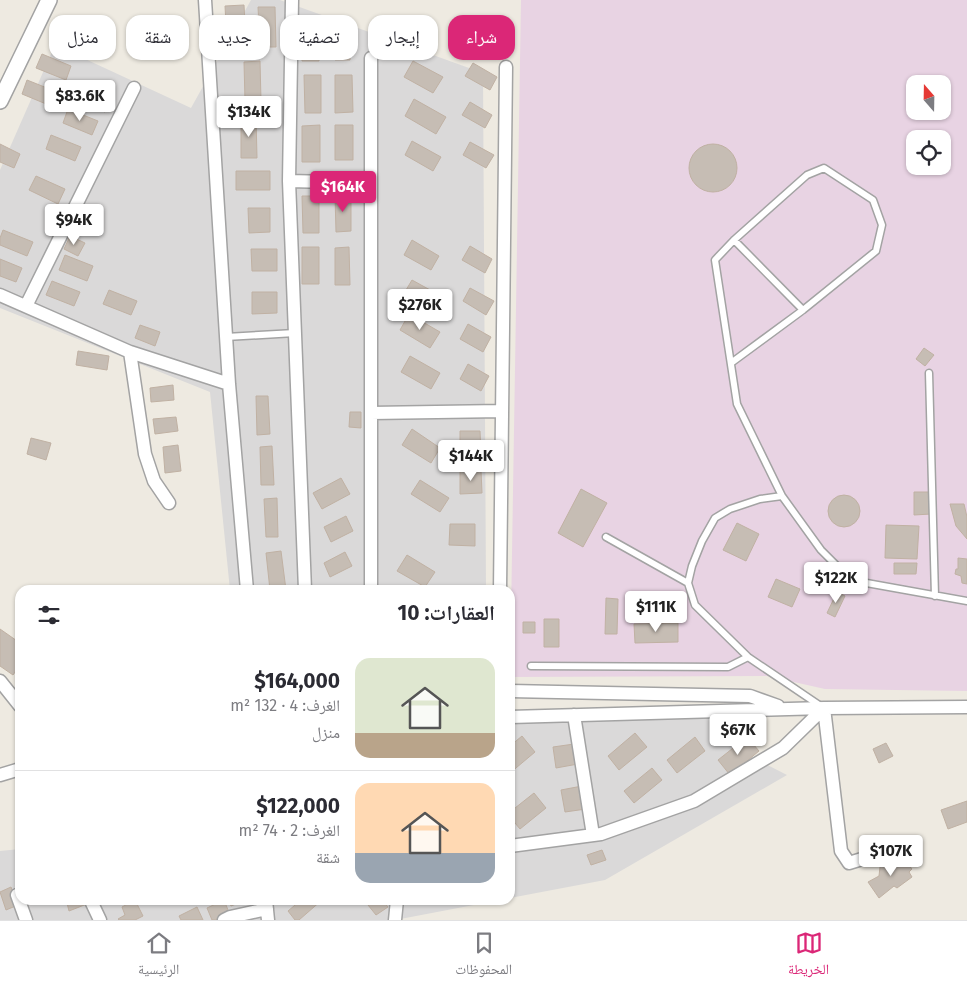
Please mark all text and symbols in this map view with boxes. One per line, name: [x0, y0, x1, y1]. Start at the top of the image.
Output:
chip: منزل: [49, 15, 116, 60]
chip: شقة: [126, 15, 189, 60]
chip: جديد: [199, 15, 270, 60]
chip: تصفية: [280, 15, 358, 60]
chip: إيجار: [368, 15, 438, 60]
chip: شراء: [448, 15, 515, 60]
north arrow: [906, 75, 951, 120]
map controls: [906, 75, 951, 175]
pin: $83.6K: [39, 80, 121, 122]
text: $83.6K: [55, 86, 105, 105]
pin: $134K: [214, 96, 284, 138]
text: $134K: [227, 102, 271, 121]
button: locate: [906, 130, 951, 175]
pin: $164K: [308, 170, 378, 213]
text: $164K: [321, 177, 365, 196]
pin: $94K: [44, 204, 104, 246]
text: $94K: [56, 210, 92, 229]
pin: $276K: [385, 288, 455, 331]
text: $276K: [398, 295, 442, 314]
pin: $144K: [436, 440, 506, 482]
text: $144K: [449, 446, 493, 465]
pin: $122K: [801, 562, 871, 604]
text: $122K: [815, 568, 857, 587]
pin: $111K: [621, 590, 691, 633]
text: $111K: [636, 597, 676, 616]
text: العقارات: 10: [398, 600, 495, 626]
icon: filters: [35, 601, 63, 629]
text: $164,000: [254, 668, 340, 694]
icon: home: [395, 678, 455, 738]
text: الغرف: 4 · 132 m²: [230, 696, 340, 715]
pin: $67K: [708, 714, 768, 756]
text: $67K: [720, 720, 756, 739]
text: منزل: [312, 723, 340, 742]
text: $122,000: [256, 793, 340, 819]
icon: home: [395, 803, 455, 863]
text: الغرف: 2 · 74 m²: [239, 821, 340, 840]
pin: $107K: [856, 834, 926, 877]
text: $107K: [870, 841, 912, 860]
text: شقة: [316, 848, 340, 867]
tab: الرئيسية: [138, 929, 179, 983]
tab: المحفوظات: [455, 929, 512, 983]
tab: الخريطة: [788, 929, 829, 983]

